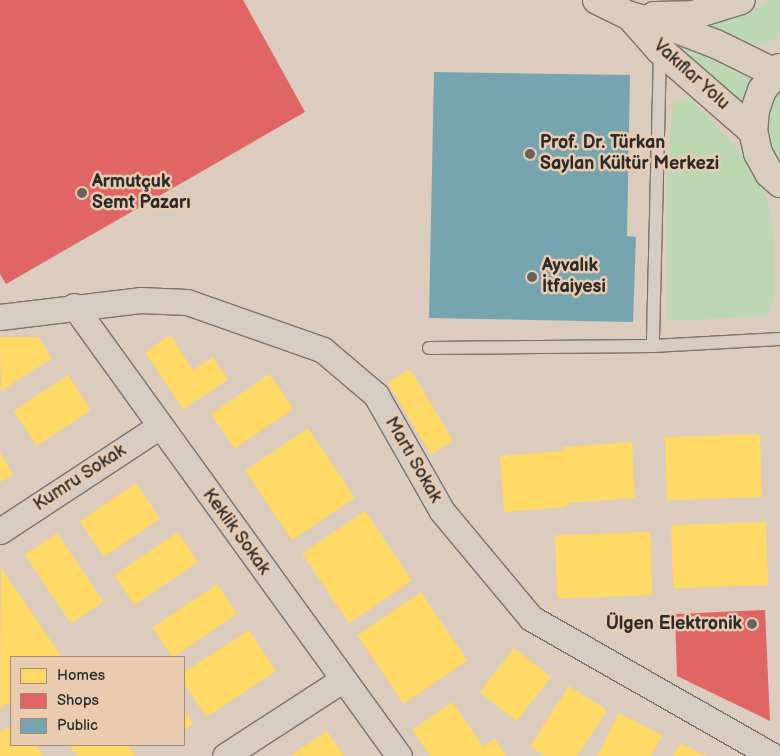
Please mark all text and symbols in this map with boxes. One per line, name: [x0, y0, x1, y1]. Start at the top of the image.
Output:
street label: Vakıflar Yolu: [648, 35, 734, 115]
place label: Prof. Dr. Türkan Saylan Kültür Merkezi: [540, 133, 719, 176]
marker: Prof. Dr. Türkan Saylan Kültür Merkezi: [524, 148, 536, 160]
place label: Armutçuk Semt Pazarı: [92, 172, 191, 214]
marker: Armutçuk Semt Pazarı: [76, 187, 88, 199]
place label: Ayvalık İtfaiyesi: [542, 256, 606, 298]
marker: Ayvalık İtfaiyesi: [526, 271, 538, 283]
street label: Martı Sokak: [380, 413, 446, 507]
street label: Kumru Sokak: [30, 440, 130, 516]
street label: Keklik Sokak: [197, 485, 275, 579]
place label: Ülgen Elektronik: [606, 613, 742, 635]
marker: Ülgen Elektronik: [746, 618, 758, 630]
legend: [10, 656, 185, 746]
text: Homes: [57, 666, 105, 685]
text: Shops: [57, 691, 99, 710]
text: Public: [57, 716, 98, 735]

